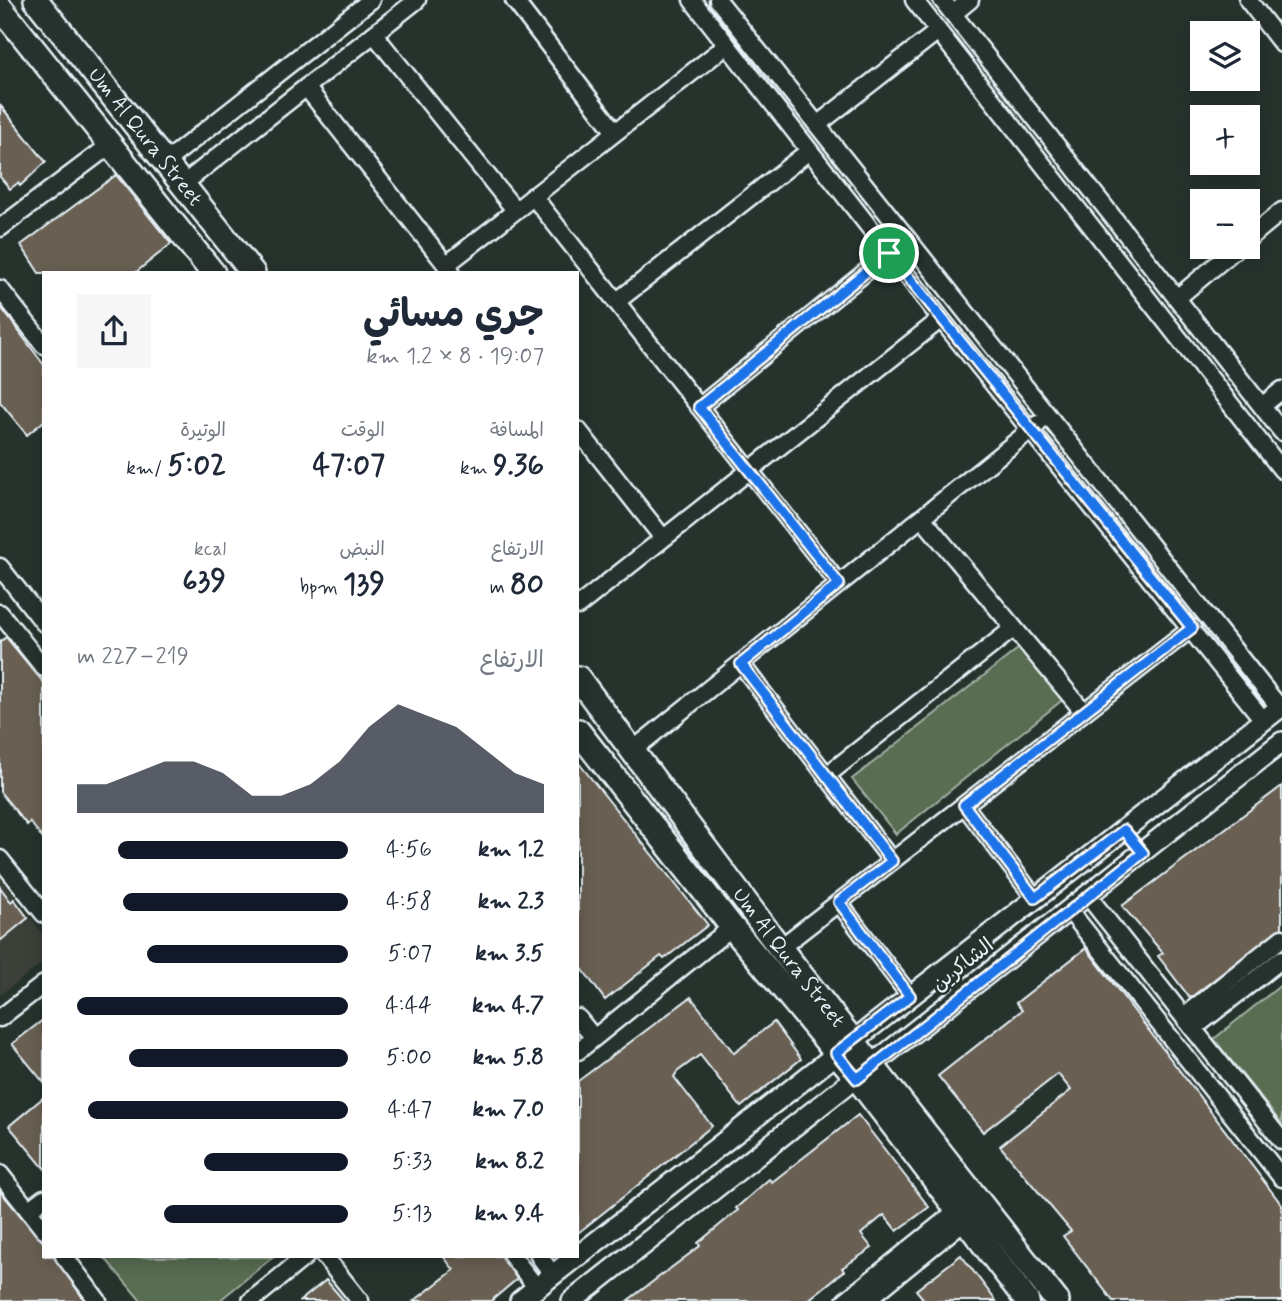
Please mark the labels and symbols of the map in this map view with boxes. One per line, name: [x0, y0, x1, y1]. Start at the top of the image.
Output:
street label: Um Al Qura Street: [81, 62, 209, 212]
pin: [859, 223, 919, 283]
street label: Um Al Qura Street: [726, 882, 851, 1033]
street label: الشاكرين: [926, 932, 1000, 998]

